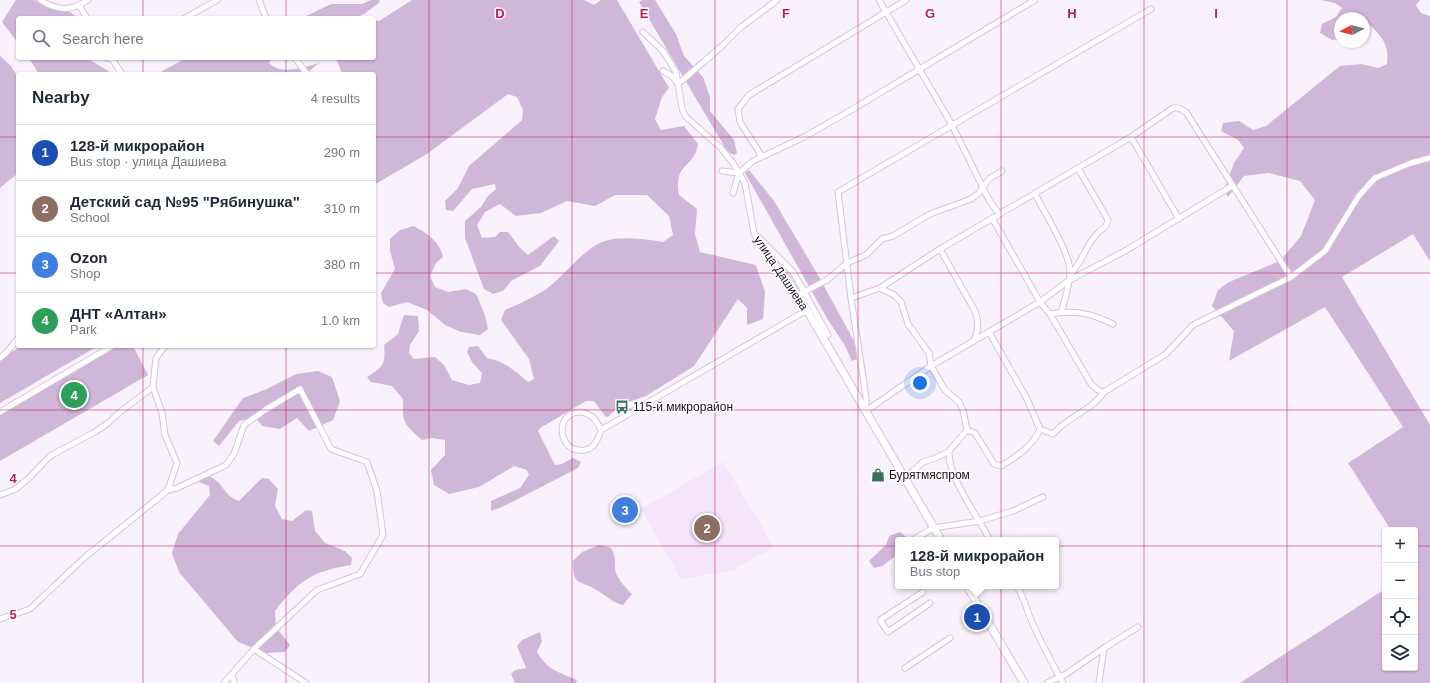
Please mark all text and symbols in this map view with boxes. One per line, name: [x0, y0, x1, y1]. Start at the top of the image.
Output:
text: D: [495, 6, 505, 21]
text: E: [640, 6, 649, 21]
text: F: [782, 6, 790, 21]
text: G: [925, 6, 935, 21]
text: H: [1067, 6, 1077, 21]
text: I: [1214, 6, 1218, 21]
north arrow: [1334, 12, 1370, 48]
search box: [16, 16, 376, 60]
icon: search: [30, 27, 52, 49]
text: Search here: [62, 30, 144, 47]
text: Nearby: [32, 88, 90, 107]
text: 4 results: [311, 91, 360, 106]
text: 128-й микрорайон: [70, 137, 205, 154]
text: 1: [41, 145, 49, 160]
text: 290 m: [324, 145, 360, 160]
text: Bus stop · улица Дашиева: [70, 154, 226, 169]
text: Детский сад №95 "Рябинушка": [70, 193, 300, 210]
text: 2: [41, 201, 49, 216]
text: 310 m: [324, 201, 360, 216]
text: School: [70, 210, 110, 225]
street label: улица Дашиева: [751, 233, 811, 313]
text: Ozon: [70, 249, 108, 266]
text: 3: [41, 257, 49, 272]
text: 380 m: [324, 257, 360, 272]
text: Shop: [70, 266, 100, 281]
text: ДНТ «Алтан»: [70, 305, 167, 322]
text: 4: [41, 313, 49, 328]
text: 1.0 km: [321, 313, 360, 328]
text: Park: [70, 322, 97, 337]
your location: [910, 373, 930, 393]
pin: 4: [61, 380, 87, 410]
bus stop icon: 115-й микрорайон: [614, 399, 630, 415]
place label: 115-й микрорайон: [633, 400, 733, 414]
shop icon: Бурятмяспром: [870, 467, 886, 483]
place label: Бурятмяспром: [889, 468, 970, 482]
text: 4: [9, 471, 17, 486]
pin: 3: [612, 495, 638, 525]
pin: 2: [694, 513, 720, 543]
map controls: [1382, 527, 1418, 671]
button: +: [1382, 527, 1418, 563]
popup: [895, 537, 1059, 589]
text: 128-й микрорайон: [910, 547, 1044, 564]
button: −: [1382, 563, 1418, 599]
text: Bus stop: [910, 564, 960, 579]
button: locate: [1382, 599, 1418, 635]
pin: 1: [964, 602, 990, 632]
text: 5: [9, 607, 17, 622]
button: layers: [1382, 635, 1418, 671]

